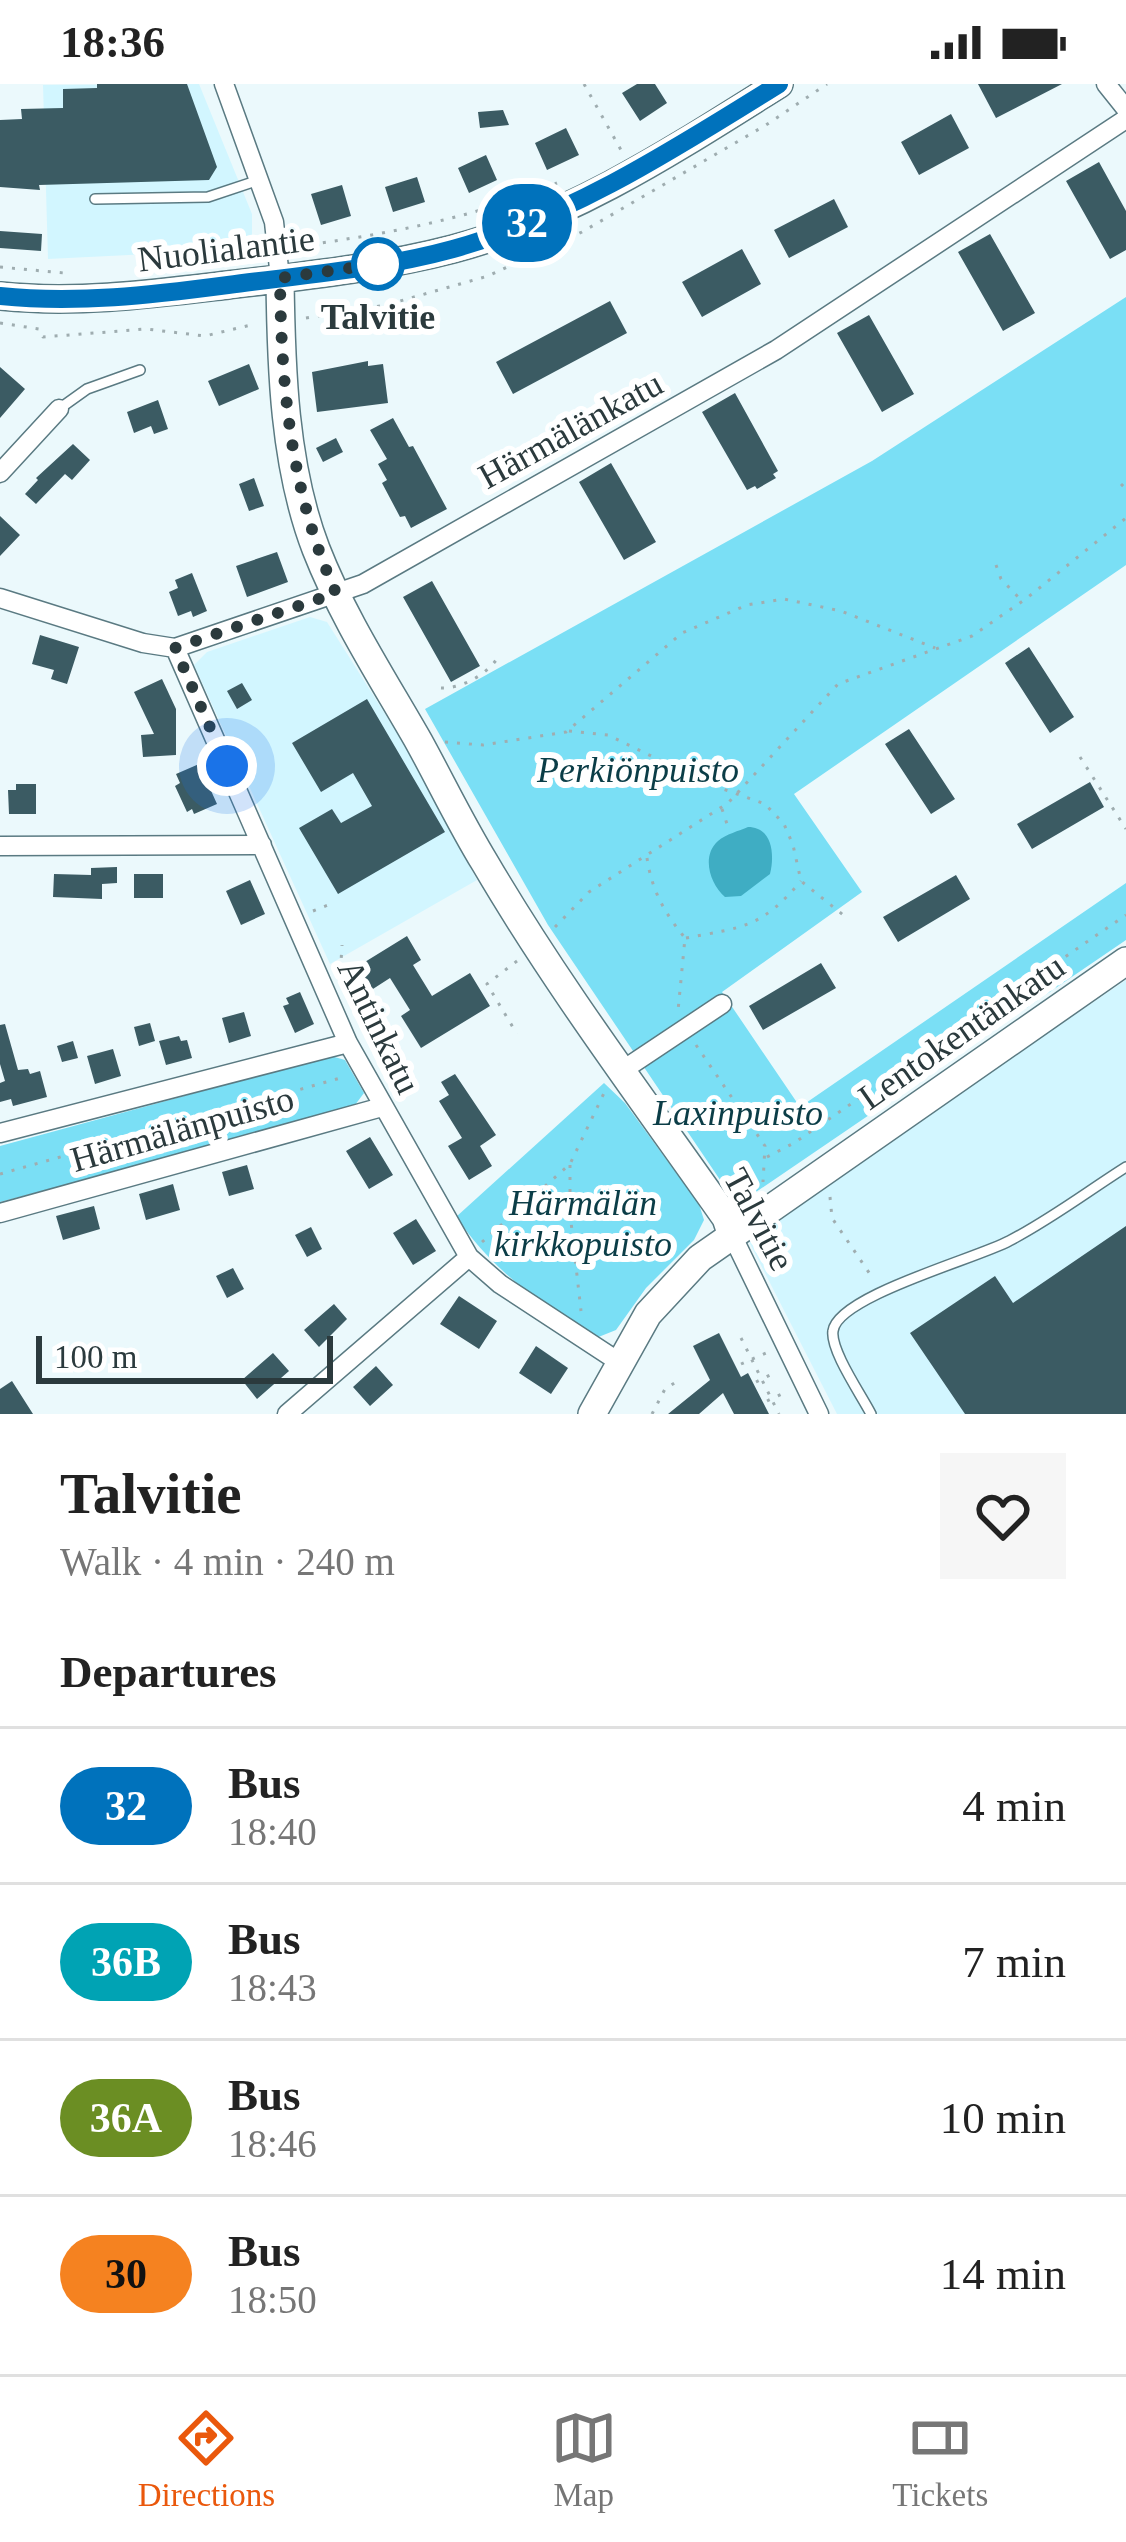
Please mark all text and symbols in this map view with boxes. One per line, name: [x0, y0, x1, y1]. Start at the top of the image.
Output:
text: 18:36: [60, 17, 165, 67]
line badge: 32: [473, 184, 581, 262]
text: 32: [506, 200, 548, 246]
street label: Nuolialantie: [135, 218, 317, 280]
marker: Talvitie: [353, 239, 403, 289]
place label: Talvitie: [321, 297, 435, 337]
street label: Härmälänkatu: [472, 363, 669, 497]
your location: [197, 736, 257, 796]
park label: Perkiönpuisto: [536, 750, 739, 790]
street label: Lentokentänkatu: [851, 946, 1072, 1118]
street label: Antinkatu: [330, 953, 429, 1100]
street label: Härmälänpuisto: [66, 1078, 298, 1180]
park label: Laxinpuisto: [652, 1093, 823, 1133]
street label: Talvitie: [716, 1162, 802, 1277]
park label: Härmälän kirkkopuisto: [494, 1183, 672, 1264]
scale bar: [36, 1330, 333, 1383]
text: 100 m: [54, 1339, 137, 1375]
button: heart: [940, 1453, 1066, 1579]
text: Talvitie: [60, 1462, 242, 1525]
text: Walk · 4 min · 240 m: [60, 1540, 395, 1583]
text: Departures: [60, 1647, 277, 1697]
text: Bus: [228, 1758, 301, 1808]
text: 4 min: [962, 1781, 1066, 1831]
text: 32: [105, 1783, 147, 1829]
text: 18:40: [228, 1810, 317, 1853]
text: Bus: [228, 1914, 301, 1964]
text: 7 min: [962, 1937, 1066, 1987]
text: 36B: [91, 1939, 161, 1985]
text: 18:43: [228, 1966, 317, 2009]
text: Bus: [228, 2070, 301, 2120]
text: 10 min: [940, 2093, 1066, 2143]
text: 36A: [90, 2095, 162, 2141]
text: 18:46: [228, 2122, 317, 2165]
text: Bus: [228, 2226, 301, 2276]
text: 14 min: [940, 2249, 1066, 2299]
text: 30: [105, 2251, 147, 2297]
text: 18:50: [228, 2278, 317, 2321]
tab: Directions: [138, 2405, 275, 2514]
tab: Map: [551, 2405, 617, 2514]
tab: Tickets: [892, 2405, 988, 2514]

